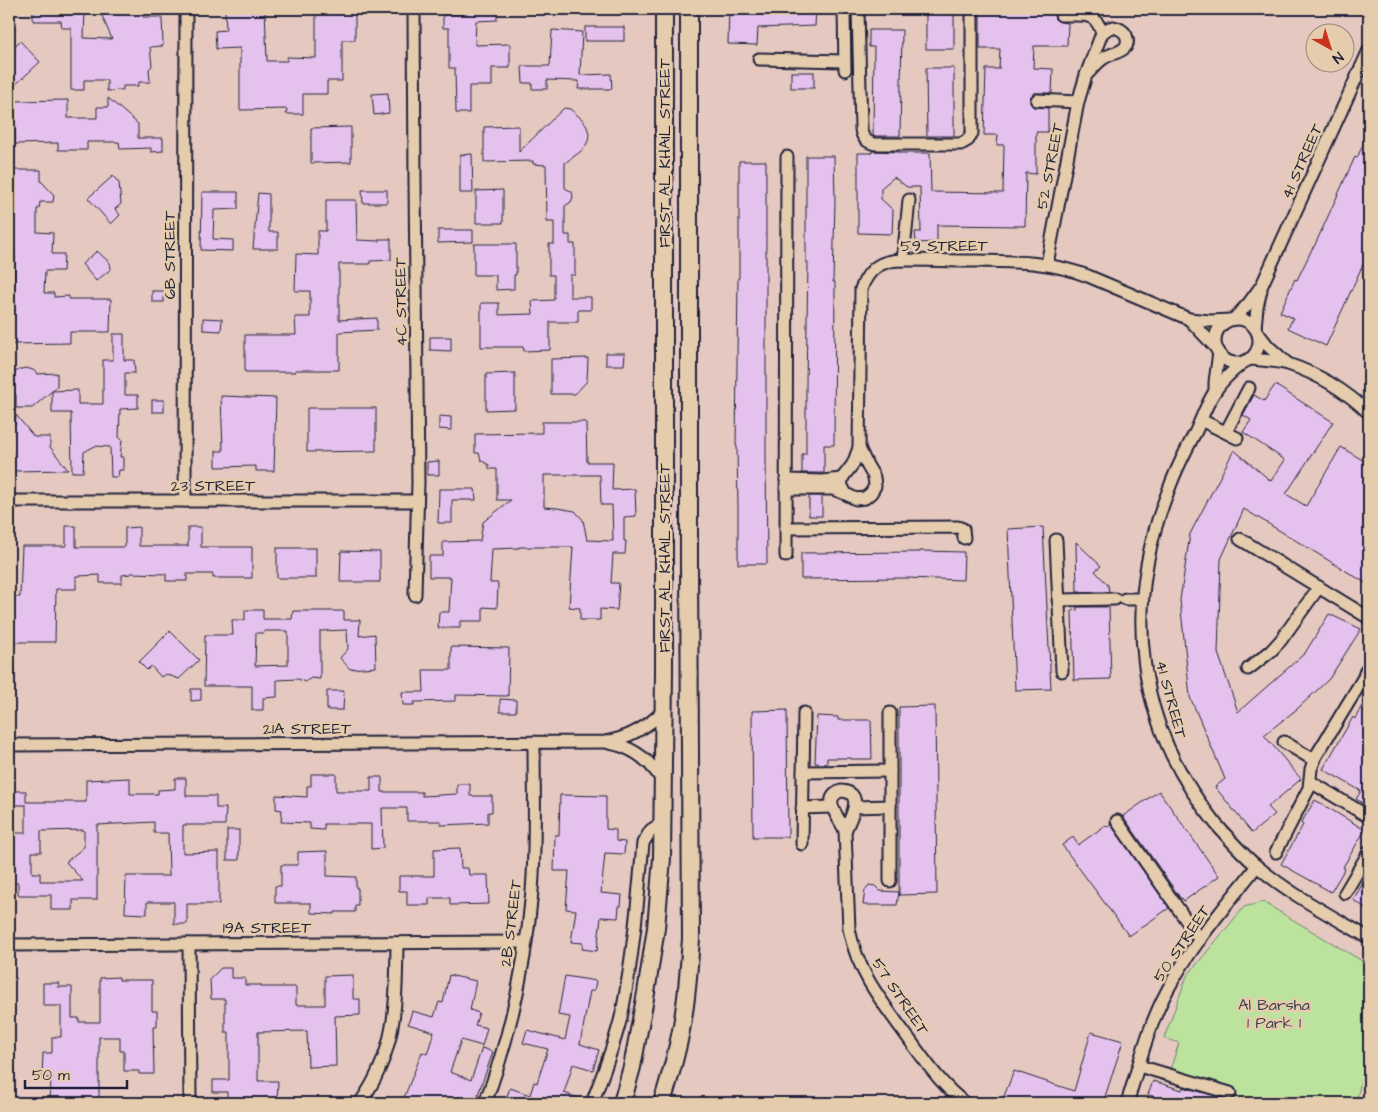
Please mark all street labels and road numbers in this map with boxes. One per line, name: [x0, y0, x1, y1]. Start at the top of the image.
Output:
street label: FIRST AL KHAIL STREET: [654, 58, 676, 248]
street label: 41 STREET: [1276, 120, 1328, 202]
street label: 52 STREET: [1031, 121, 1069, 211]
street label: 6B STREET: [159, 211, 181, 299]
street label: 59 STREET: [900, 235, 988, 257]
street label: 4C STREET: [389, 257, 413, 347]
street label: FIRST AL KHAIL STREET: [654, 463, 676, 653]
street label: 23 STREET: [171, 475, 255, 497]
street label: 41 STREET: [1150, 658, 1192, 741]
street label: 21A STREET: [263, 718, 351, 740]
street label: 2B STREET: [495, 878, 527, 968]
street label: 50 STREET: [1148, 901, 1216, 986]
street label: 19A STREET: [223, 917, 311, 939]
street label: 57 STREET: [866, 954, 934, 1039]

